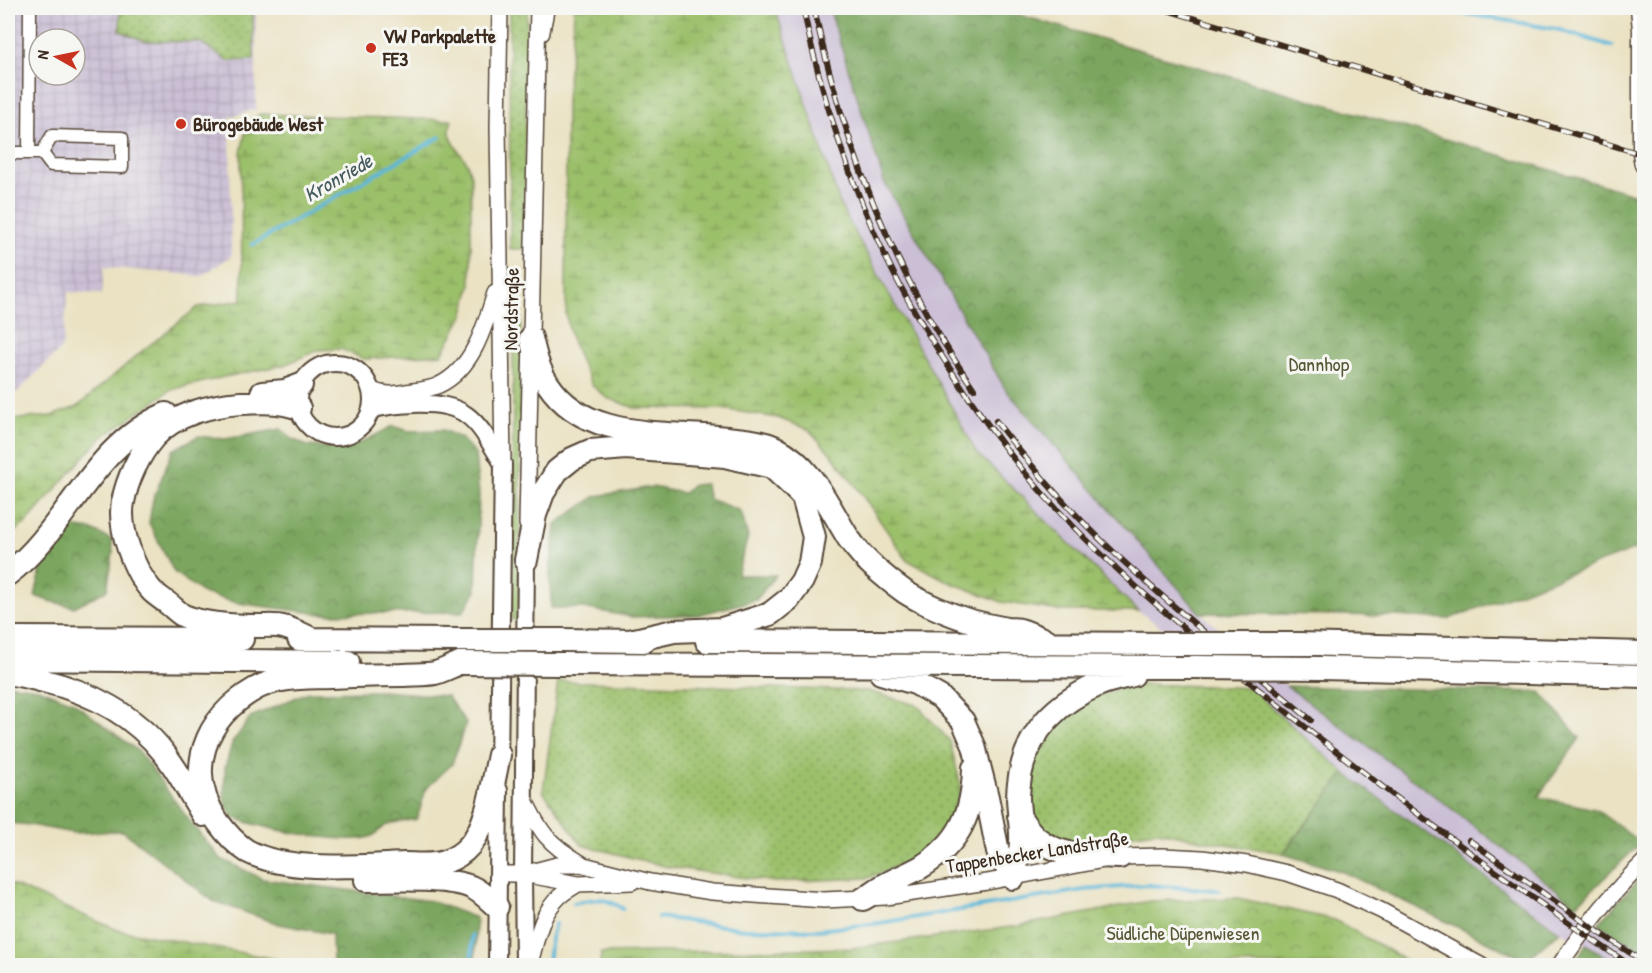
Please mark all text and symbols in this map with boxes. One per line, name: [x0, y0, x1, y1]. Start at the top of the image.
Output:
place label: VW Parkpalette FE3: [382, 22, 496, 72]
north arrow: [27, 27, 87, 87]
marker: VW Parkpalette FE3: [364, 41, 378, 55]
text: N: [31, 48, 54, 61]
place label: Bürogebäude West: [193, 110, 324, 138]
marker: Bürogebäude West: [174, 117, 188, 131]
water label: Kronriede: [298, 146, 379, 209]
street label: Nordstraße: [496, 267, 525, 351]
park label: Dannhop: [1289, 350, 1350, 377]
street label: Tappenbecker Landstraße: [944, 824, 1130, 879]
park label: Südliche Düpenwiesen: [1107, 919, 1259, 946]

